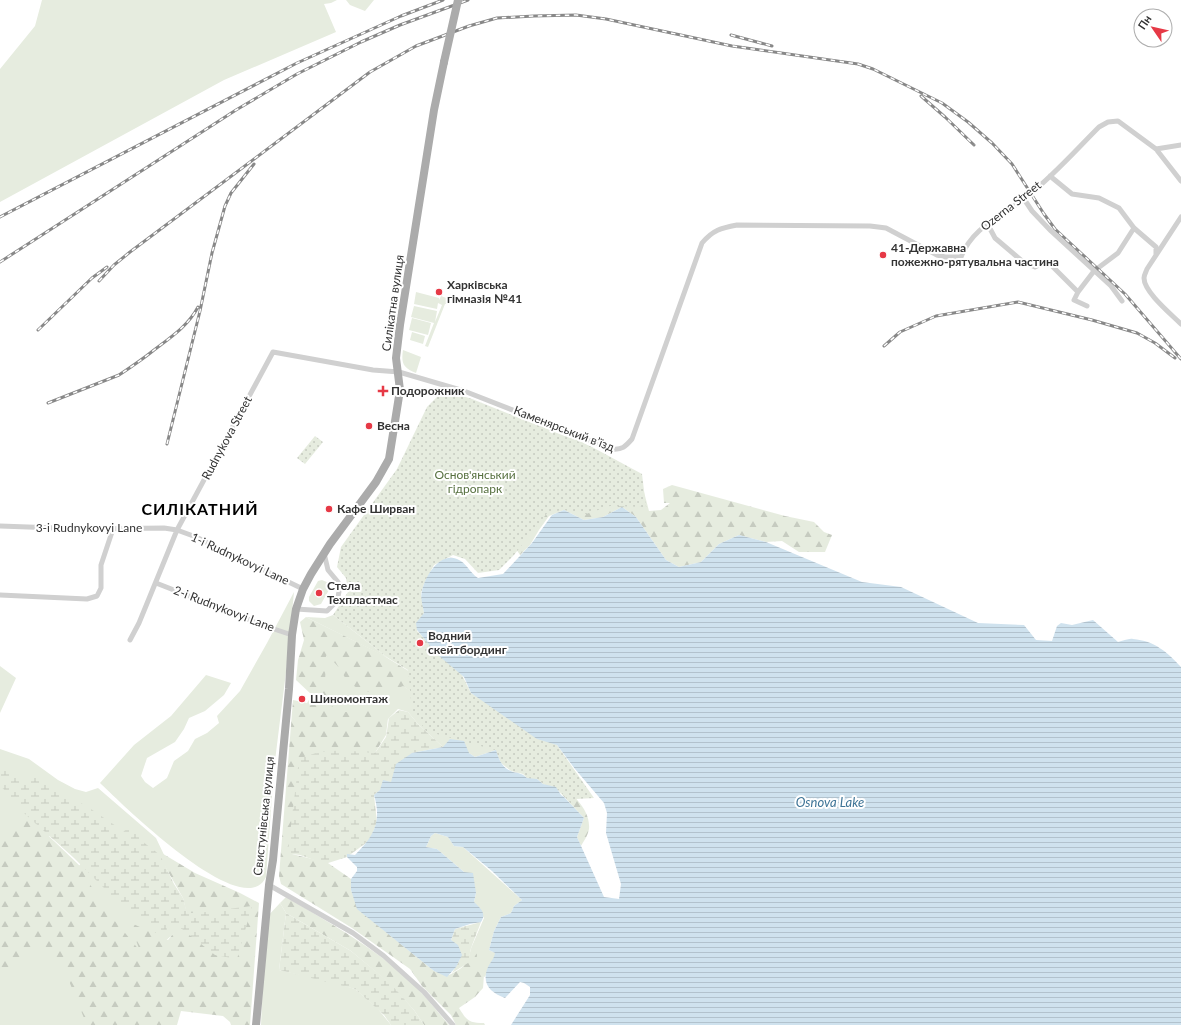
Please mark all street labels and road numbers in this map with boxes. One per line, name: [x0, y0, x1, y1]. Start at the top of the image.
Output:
street label: Ozerna Street: [977, 177, 1045, 234]
street label: Силікатна вулиця: [378, 254, 407, 352]
street label: Rudnykova Street: [198, 393, 255, 482]
street label: Каменярський в’їзд: [512, 402, 617, 455]
street label: 3-i Rudnykovyi Lane: [36, 520, 142, 535]
street label: 1-i Rudnykovyi Lane: [189, 529, 292, 588]
street label: 2-i Rudnykovyi Lane: [172, 582, 277, 635]
street label: Свистунівська вулиця: [250, 756, 277, 876]

